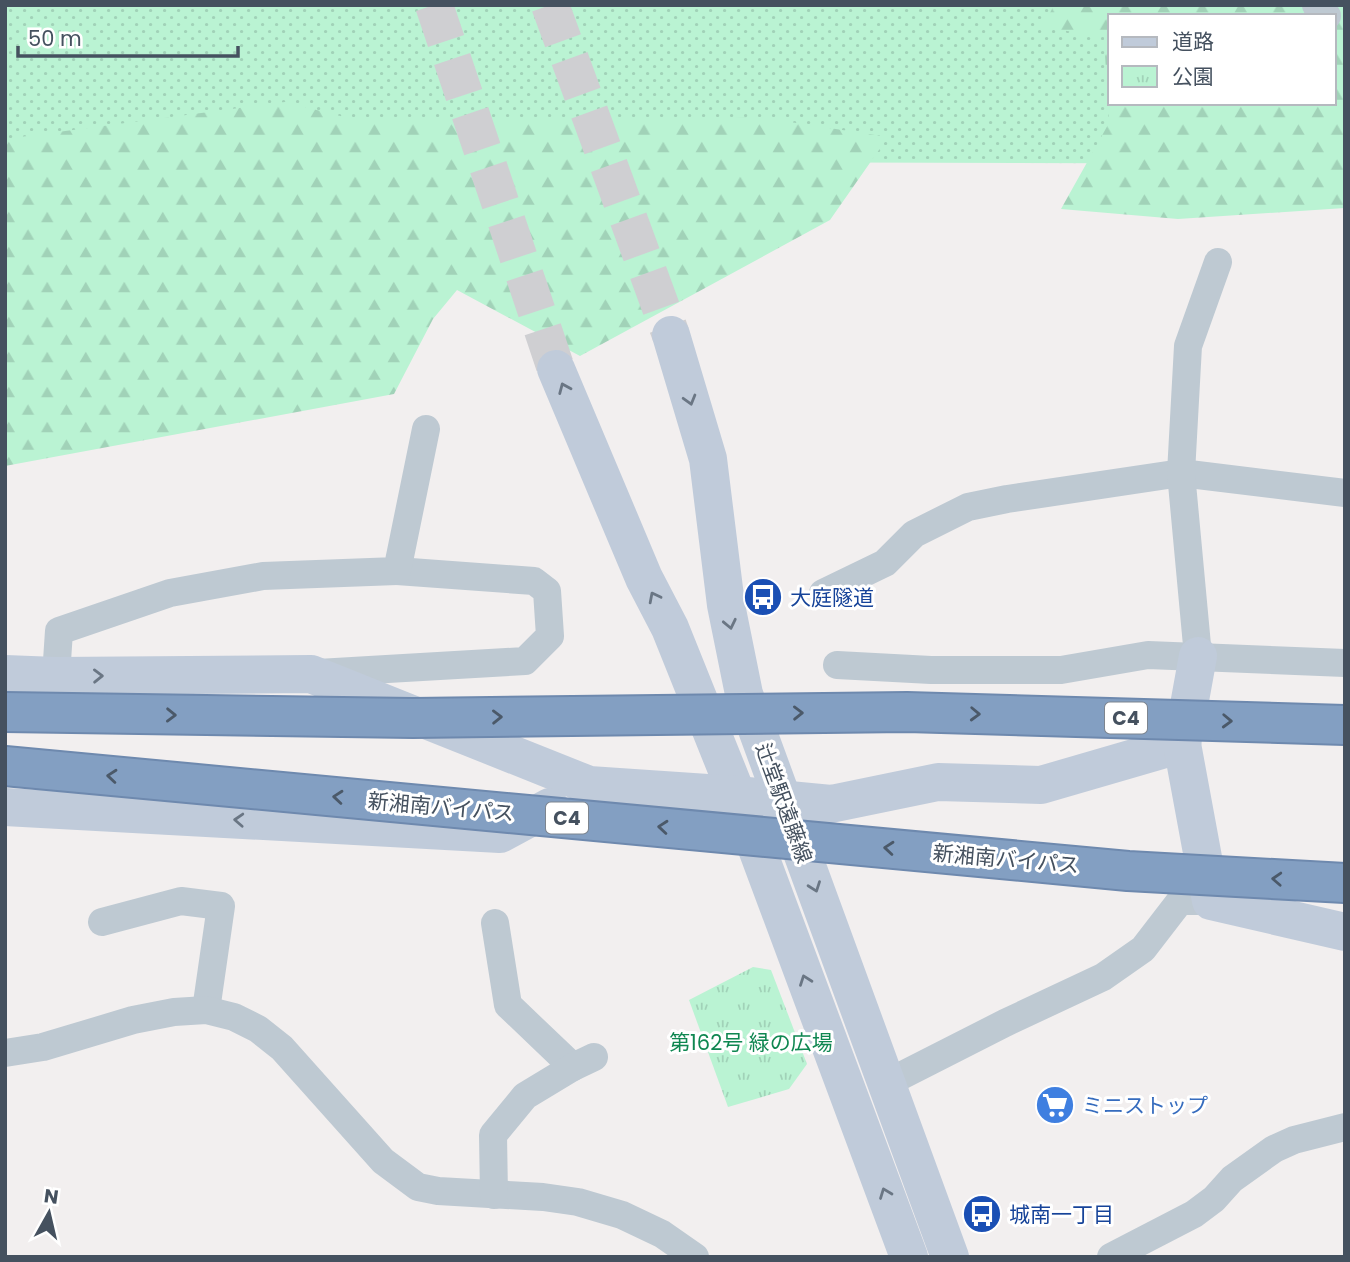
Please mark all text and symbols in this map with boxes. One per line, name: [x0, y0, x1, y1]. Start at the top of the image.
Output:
scale bar: [18, 14, 238, 58]
legend: [1108, 14, 1336, 105]
text: 50 m: [28, 24, 82, 53]
text: 道路: [1172, 27, 1214, 56]
text: 公園: [1172, 62, 1214, 91]
one-way arrow: [558, 383, 572, 395]
one-way arrow: [682, 394, 697, 406]
bus stop icon: 大庭隧道: [742, 576, 784, 618]
place label: 大庭隧道: [790, 583, 874, 612]
one-way arrow: [649, 592, 663, 604]
one-way arrow: [721, 618, 736, 630]
one-way arrow: [93, 668, 104, 684]
road number: C4: [1105, 702, 1147, 734]
one-way arrow: [793, 706, 804, 721]
one-way arrow: [970, 706, 981, 722]
one-way arrow: [166, 707, 177, 722]
one-way arrow: [492, 709, 503, 725]
one-way arrow: [1222, 713, 1233, 729]
street label: 辻堂駅遠藤線: [749, 739, 819, 867]
one-way arrow: [106, 769, 117, 784]
street label: 新湘南バイパス: [367, 786, 515, 828]
one-way arrow: [333, 790, 344, 805]
road number: C4: [546, 803, 588, 834]
one-way arrow: [233, 812, 244, 827]
one-way arrow: [657, 820, 668, 835]
street label: 新湘南バイパス: [932, 838, 1080, 880]
one-way arrow: [883, 841, 894, 856]
one-way arrow: [1271, 871, 1282, 886]
one-way arrow: [807, 881, 821, 893]
one-way arrow: [800, 974, 814, 986]
park label: 第162号 緑の広場: [669, 1028, 833, 1057]
supermarket icon: ミニストップ: [1034, 1084, 1076, 1126]
place label: ミニストップ: [1082, 1091, 1208, 1120]
north arrow: [14, 1178, 84, 1248]
text: N: [42, 1182, 60, 1211]
one-way arrow: [879, 1187, 893, 1199]
bus stop icon: 城南一丁目: [961, 1193, 1003, 1235]
place label: 城南一丁目: [1009, 1200, 1114, 1229]

